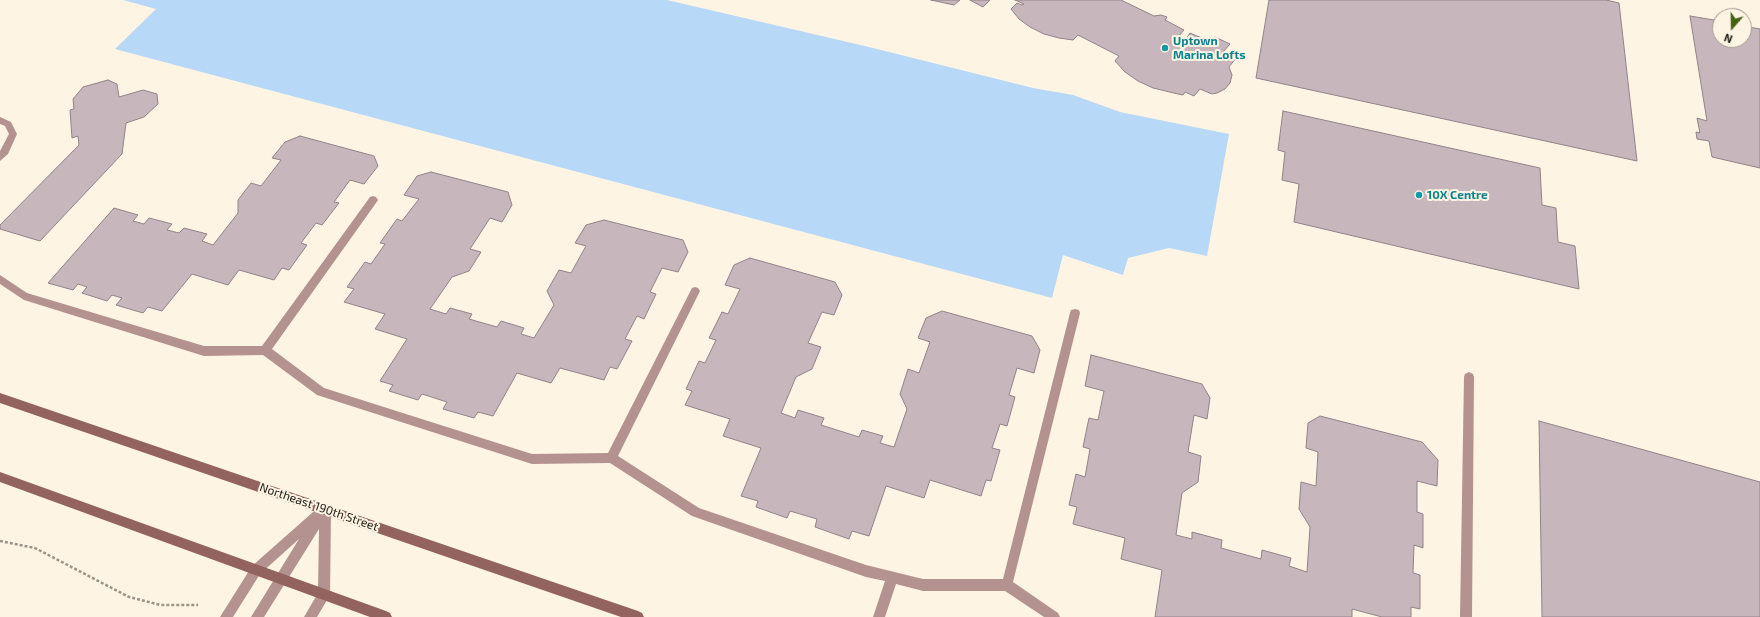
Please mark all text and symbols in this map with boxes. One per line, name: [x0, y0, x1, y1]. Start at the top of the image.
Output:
north arrow: [1712, 8, 1752, 48]
text: N: [1722, 31, 1734, 46]
place label: Uptown Marina Lofts: [1173, 34, 1246, 62]
marker: Uptown Marina Lofts: [1160, 43, 1170, 53]
place label: 10X Centre: [1427, 188, 1488, 202]
marker: 10X Centre: [1414, 190, 1424, 200]
street label: Northeast 190th Street: [258, 480, 380, 534]

